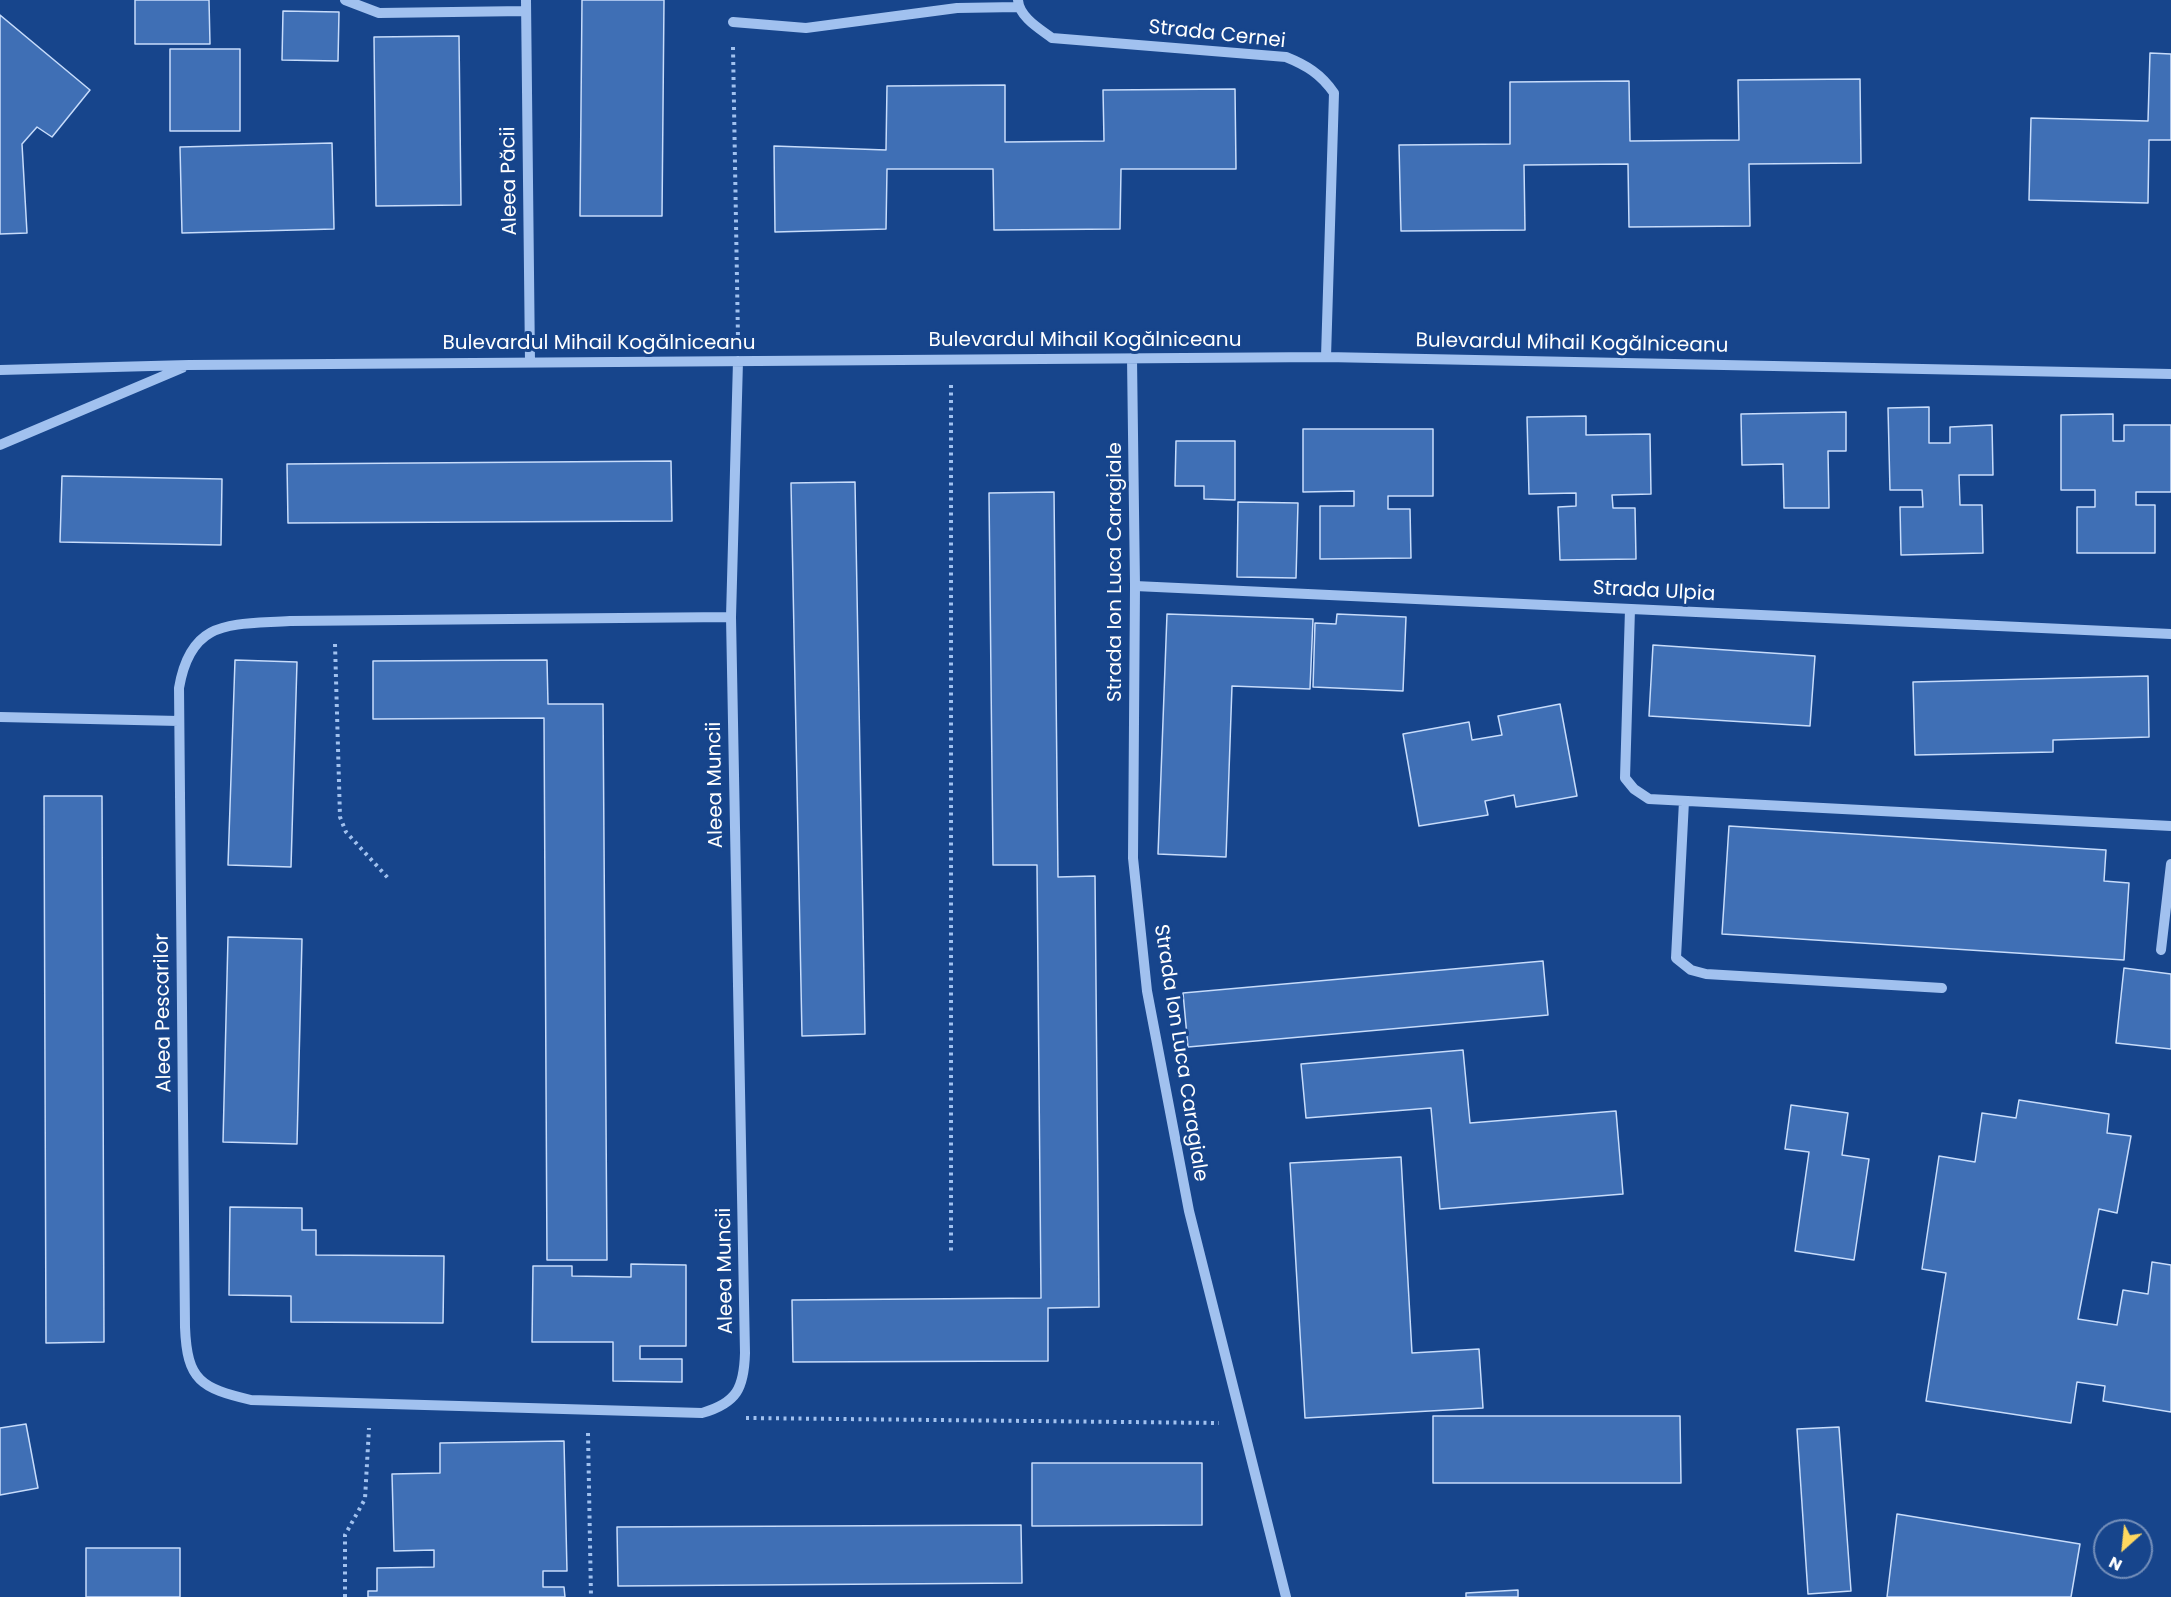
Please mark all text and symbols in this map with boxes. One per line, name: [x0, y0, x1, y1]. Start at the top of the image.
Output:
street label: Strada Cernei: [1147, 16, 1287, 54]
street label: Aleea Păcii: [497, 126, 523, 236]
street label: Bulevardul Mihail Kogălniceanu: [929, 329, 1241, 353]
street label: Bulevardul Mihail Kogălniceanu: [1415, 329, 1729, 359]
street label: Bulevardul Mihail Kogălniceanu: [443, 332, 755, 356]
street label: Strada Ion Luca Caragiale: [1104, 442, 1128, 702]
street label: Strada Ulpia: [1592, 577, 1716, 607]
street label: Aleea Muncii: [703, 721, 729, 849]
street label: Strada Ion Luca Caragiale: [1148, 923, 1212, 1183]
street label: Aleea Pescarilor: [151, 933, 177, 1093]
street label: Aleea Muncii: [713, 1207, 739, 1335]
north arrow: [2093, 1519, 2153, 1579]
text: N: [2105, 1551, 2126, 1577]

